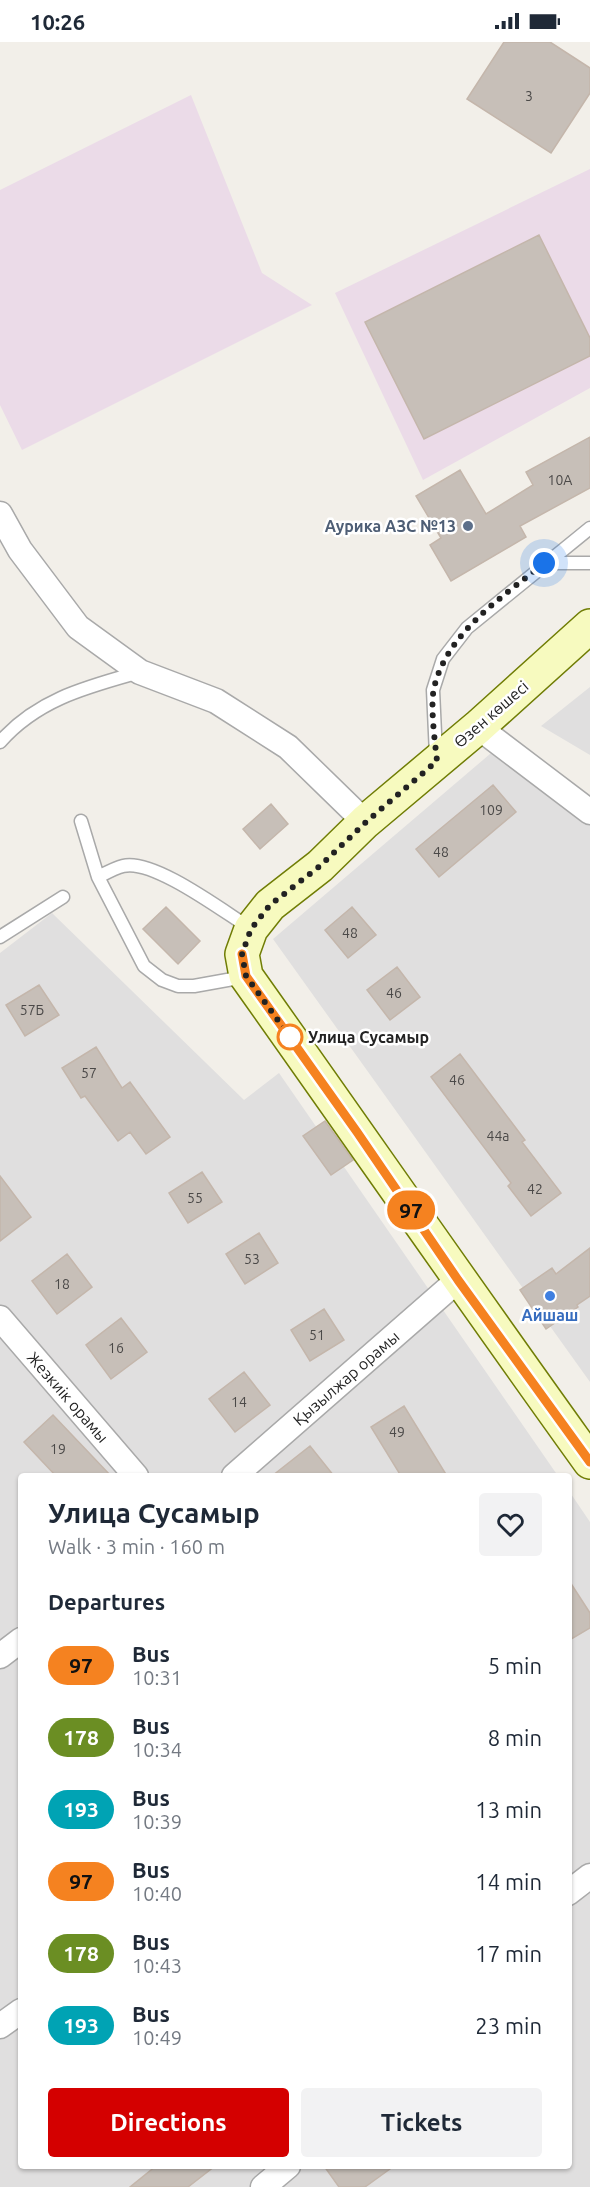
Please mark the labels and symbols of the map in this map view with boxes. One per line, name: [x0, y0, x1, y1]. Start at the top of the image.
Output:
house number: 3: [525, 88, 533, 104]
house number: 10А: [548, 472, 572, 488]
place label: Аурика АЗС №13: [325, 517, 456, 535]
marker: Аурика АЗС №13: [461, 519, 475, 533]
your location: [529, 548, 559, 578]
street label: Өзен көшесі: [450, 677, 532, 751]
house number: 109: [479, 802, 503, 818]
house number: 48: [433, 844, 449, 860]
house number: 48: [342, 925, 358, 941]
house number: 46: [386, 985, 402, 1001]
house number: 57Б: [20, 1002, 44, 1018]
marker: Улица Сусамыр: [277, 1024, 303, 1050]
place label: Улица Сусамыр: [308, 1028, 429, 1046]
house number: 57: [81, 1065, 97, 1081]
house number: 46: [449, 1072, 465, 1088]
house number: 44а: [487, 1128, 510, 1144]
house number: 42: [527, 1181, 543, 1197]
house number: 55: [187, 1190, 203, 1206]
line badge: 97: [384, 1190, 438, 1230]
house number: 53: [244, 1251, 260, 1267]
house number: 18: [54, 1276, 70, 1292]
marker: Айшаш: [543, 1289, 557, 1303]
place label: Айшаш: [522, 1306, 578, 1324]
street label: Қызылжар орамы: [289, 1327, 403, 1429]
house number: 51: [309, 1327, 325, 1343]
house number: 16: [108, 1340, 124, 1356]
street label: Жезкиік орамы: [24, 1348, 112, 1446]
house number: 14: [231, 1394, 247, 1410]
house number: 49: [389, 1424, 405, 1440]
house number: 19: [50, 1441, 66, 1457]

